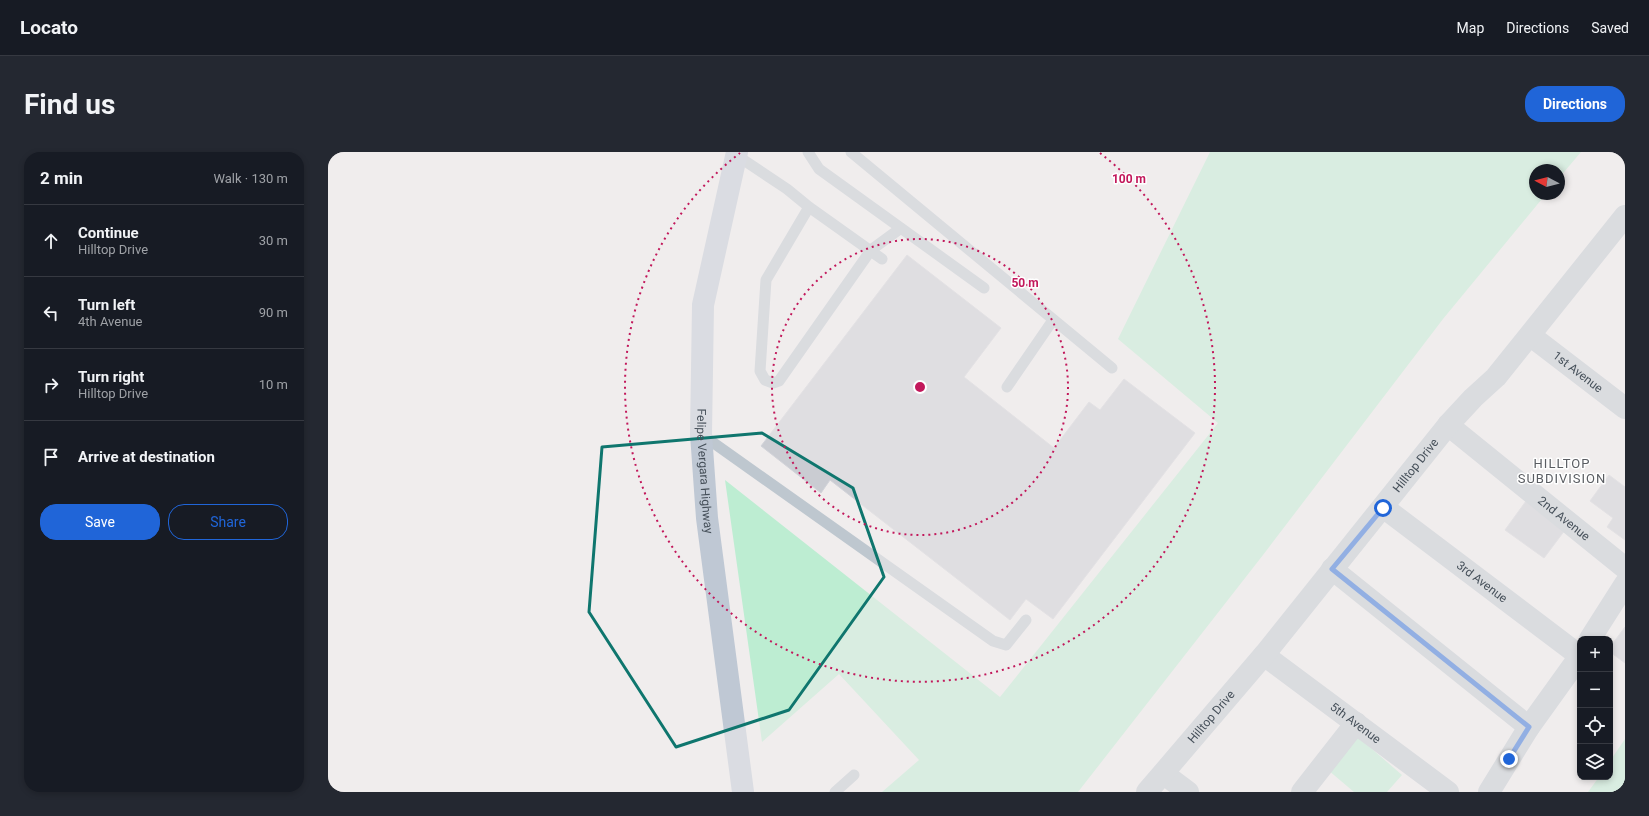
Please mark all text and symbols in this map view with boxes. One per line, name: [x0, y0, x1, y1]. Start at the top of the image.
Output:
text: Locato: [20, 16, 78, 39]
text: Map: [1457, 20, 1484, 36]
text: Directions: [1506, 20, 1569, 36]
text: Saved: [1591, 20, 1629, 36]
button: Directions: [1525, 86, 1625, 122]
text: Find us: [24, 88, 115, 121]
north arrow: [1529, 164, 1565, 200]
text: 2 min: [40, 168, 83, 188]
text: Walk · 130 m: [213, 171, 288, 186]
text: 100 m: [1112, 172, 1146, 186]
text: Continue: [78, 224, 139, 242]
icon: ahead: [40, 230, 62, 252]
text: 30 m: [259, 233, 288, 248]
text: Hilltop Drive: [78, 242, 148, 257]
text: 50 m: [1011, 276, 1039, 290]
text: Turn left: [78, 296, 135, 314]
icon: left: [40, 302, 62, 324]
text: 90 m: [259, 305, 288, 320]
text: 4th Avenue: [78, 314, 142, 329]
street label: 1st Avenue: [1550, 348, 1606, 395]
text: Turn right: [78, 368, 144, 386]
icon: right: [40, 374, 62, 396]
text: 10 m: [259, 377, 288, 392]
centre of rings: [913, 380, 927, 394]
text: Hilltop Drive: [78, 386, 148, 401]
street label: Felipe Vergara Highway: [694, 409, 716, 535]
street label: Hilltop Drive: [1390, 436, 1441, 495]
icon: arrive: [40, 446, 62, 468]
text: Arrive at destination: [78, 448, 215, 466]
district label: HILLTOP SUBDIVISION: [1518, 456, 1606, 486]
street label: 2nd Avenue: [1535, 494, 1593, 544]
route start: [1374, 499, 1392, 517]
button: Save: [40, 504, 160, 540]
button: Share: [168, 504, 288, 540]
street label: 3rd Avenue: [1454, 558, 1510, 605]
map controls: [1577, 636, 1613, 780]
button: +: [1577, 636, 1613, 672]
button: −: [1577, 672, 1613, 708]
street label: Hilltop Drive: [1185, 688, 1238, 746]
street label: 5th Avenue: [1327, 700, 1384, 746]
button: locate: [1577, 708, 1613, 744]
button: layers: [1577, 744, 1613, 780]
route end: [1500, 750, 1518, 768]

